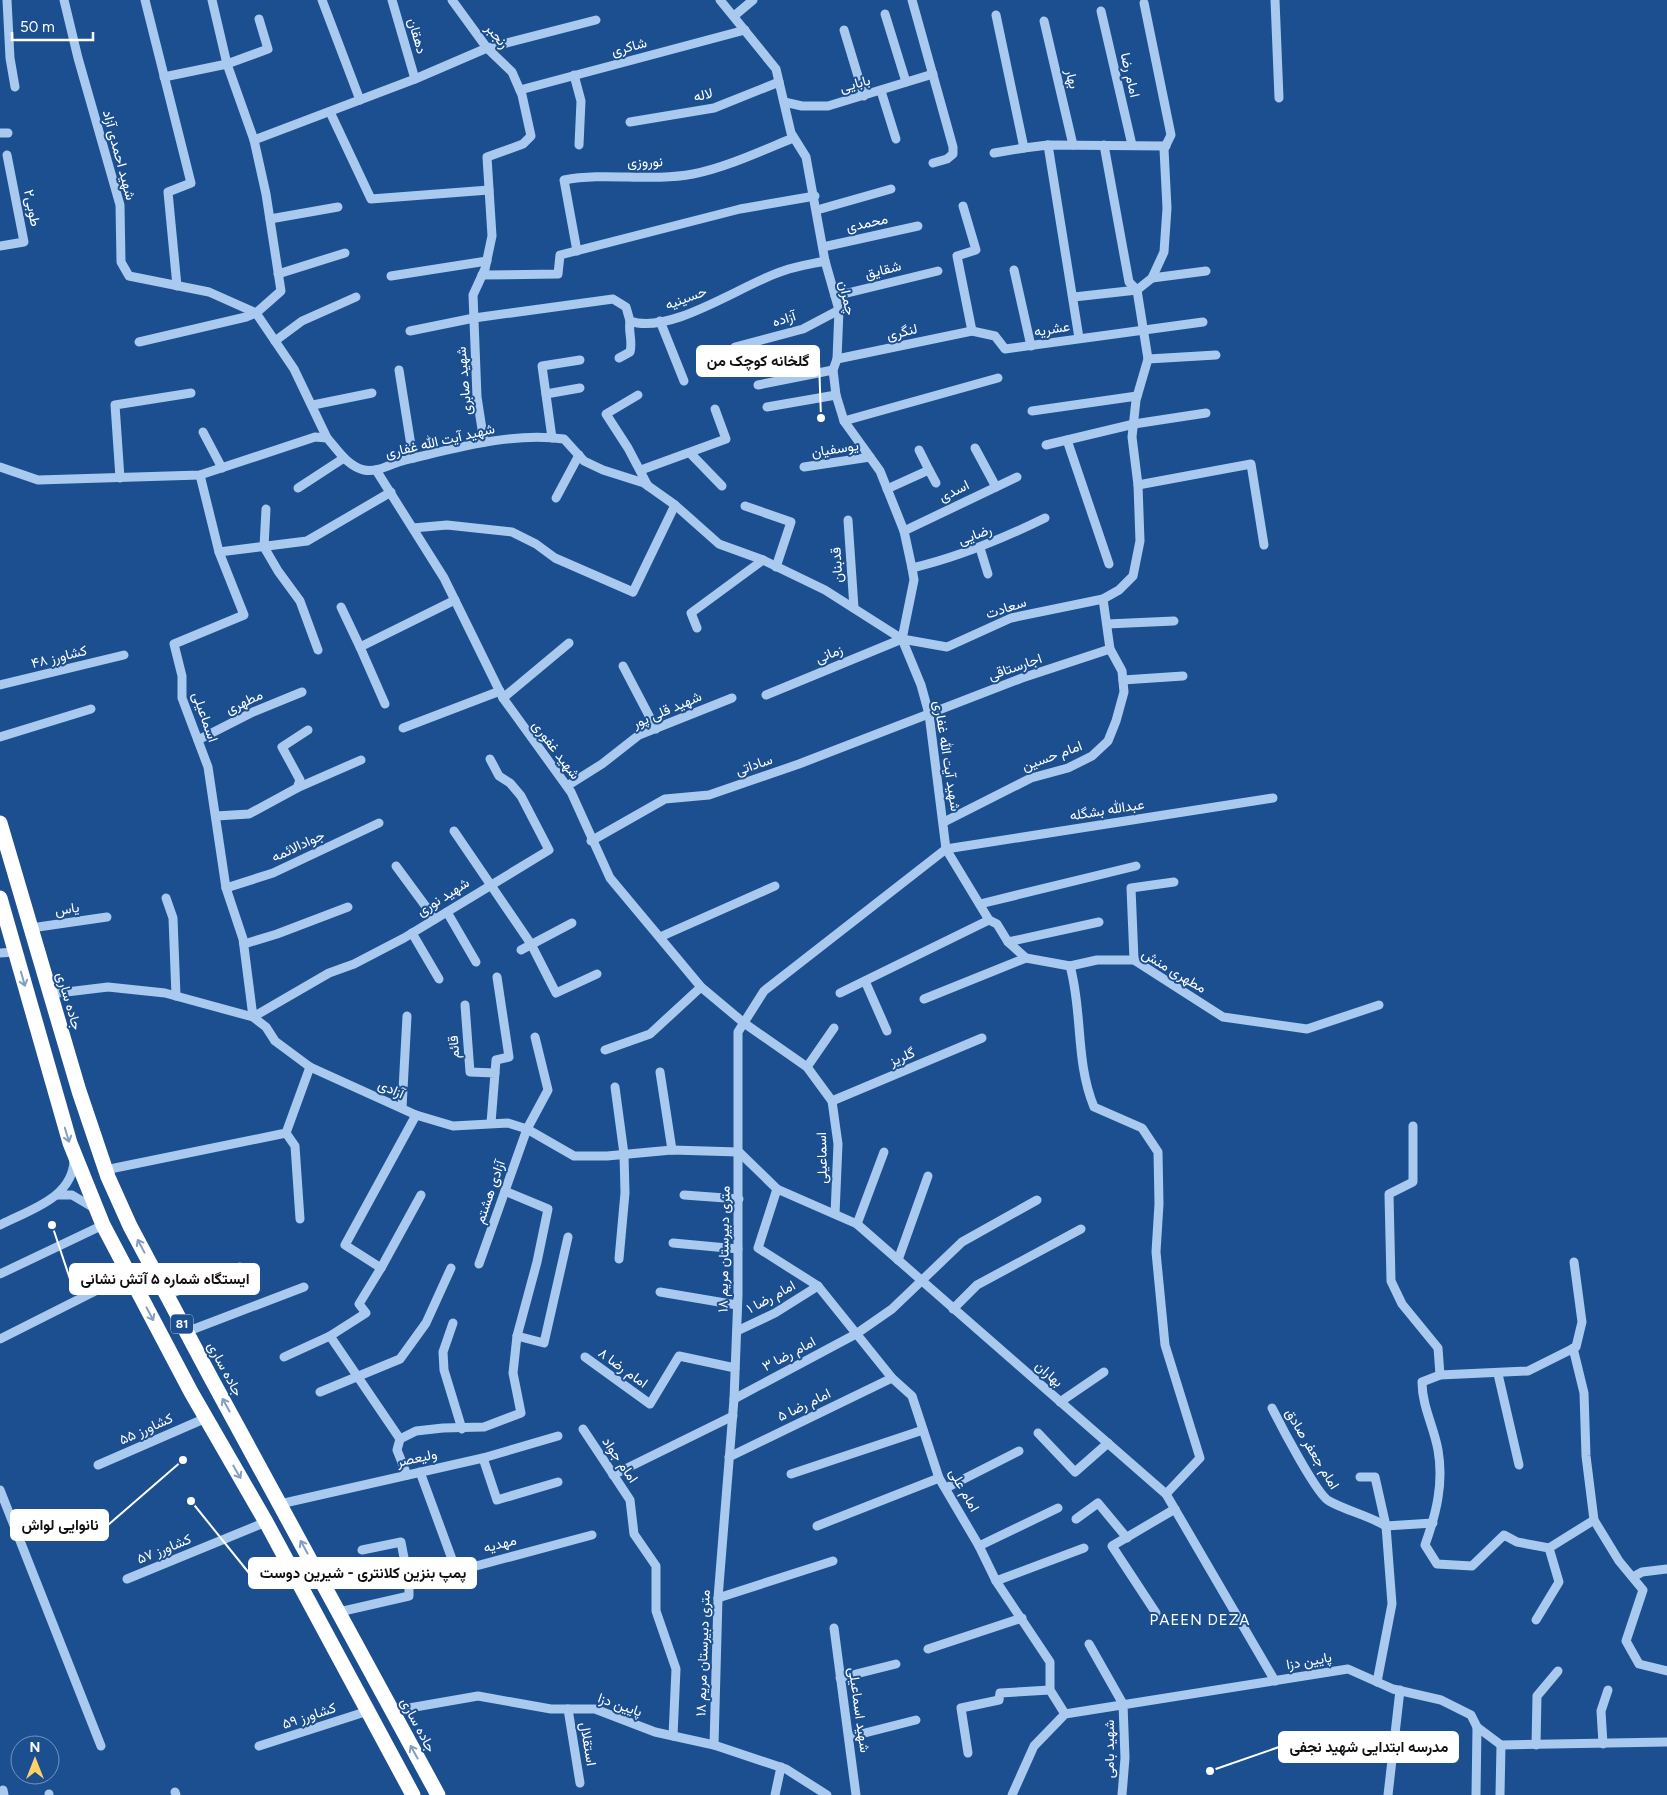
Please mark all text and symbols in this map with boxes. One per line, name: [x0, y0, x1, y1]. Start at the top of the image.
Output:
scale bar: [12, 10, 94, 42]
street label: دهقان: [404, 16, 430, 56]
text: 50 m: [20, 18, 55, 36]
street label: رنجبر: [481, 19, 513, 52]
street label: شاکری: [609, 34, 649, 60]
street label: امام رضا: [1117, 51, 1143, 99]
street label: بهار: [1061, 67, 1082, 90]
street label: بابایی: [838, 72, 872, 96]
street label: لاله: [692, 85, 714, 105]
street label: شهید احمدی آزاد: [99, 108, 139, 202]
street label: نوروزی: [627, 153, 663, 171]
street label: طوبی۲: [20, 188, 44, 228]
street label: محمدی: [845, 210, 889, 236]
street label: شقایق: [863, 257, 903, 283]
street label: چمران: [834, 279, 859, 317]
street label: حسینیه: [663, 283, 709, 313]
street label: آزاده: [770, 307, 799, 331]
street label: عشریه: [1033, 318, 1071, 340]
street label: لنگری: [885, 320, 919, 344]
street label: شهید صابری: [453, 346, 475, 416]
callout: گلخانه کوچک من: [697, 346, 819, 376]
text: گلخانه کوچک من: [707, 352, 810, 371]
street label: شهید آیت الله غفاری: [384, 420, 496, 462]
street label: یوسفیان: [810, 437, 860, 461]
street label: اسدی: [936, 476, 972, 506]
street label: رضایی: [956, 521, 994, 549]
street label: قدبنان: [827, 547, 847, 583]
street label: سعادت: [984, 593, 1028, 623]
street label: زمانی: [813, 641, 845, 667]
street label: کشاورز ۴۸: [29, 642, 89, 672]
street label: اجارستاقی: [986, 650, 1044, 684]
street label: مطهری: [223, 686, 265, 718]
street label: شهید قلی پور: [629, 688, 705, 734]
street label: اسماعیلی: [189, 690, 221, 744]
street label: شهید آیت الله غفاری: [930, 699, 964, 813]
street label: شهید غفوری: [528, 717, 584, 783]
street label: امام حسین: [1019, 737, 1085, 775]
street label: ساداتی: [733, 751, 775, 779]
street label: عبدالله بشگله: [1068, 796, 1146, 824]
street label: جوادالائمه: [269, 826, 327, 866]
street label: شهید نوری: [414, 874, 472, 920]
street label: یاس: [54, 899, 80, 919]
street label: مطهری منش: [1139, 945, 1209, 997]
street label: جاده ساری: [53, 970, 85, 1032]
one-way arrow: [18, 971, 28, 987]
street label: قائم: [445, 1035, 463, 1059]
street label: گلریز: [886, 1044, 917, 1070]
street label: آزادی: [375, 1076, 408, 1103]
one-way arrow: [63, 1127, 73, 1143]
street label: اسماعیلی: [813, 1132, 831, 1184]
street label: آزادی هشتم: [471, 1156, 509, 1226]
street label: ۱۸ متری دبیرستان مریم: [714, 1185, 734, 1313]
one-way arrow: [136, 1239, 146, 1254]
callout: ایستگاه شماره ۵ آتش نشانی: [70, 1264, 259, 1294]
text: ایستگاه شماره ۵ آتش نشانی: [80, 1270, 250, 1288]
street label: امام رضا ۱: [744, 1277, 798, 1317]
one-way arrow: [146, 1306, 155, 1321]
road number: 81: [171, 1315, 193, 1334]
street label: امام رضا ۳: [759, 1333, 819, 1375]
street label: جاده ساری: [204, 1339, 246, 1399]
street label: امام رضا ۸: [595, 1344, 651, 1392]
street label: بهاران: [1032, 1357, 1066, 1391]
street label: امام رضا ۵: [775, 1385, 833, 1425]
one-way arrow: [221, 1398, 230, 1413]
street label: امام جعفر صادق: [1281, 1406, 1343, 1492]
street label: کشاورز ۵۵: [116, 1410, 176, 1448]
street label: امام جواد: [598, 1434, 642, 1486]
street label: ولیعصر: [394, 1445, 439, 1471]
one-way arrow: [233, 1464, 243, 1478]
street label: امام علی: [945, 1465, 983, 1515]
callout: نانوایی لواش: [11, 1510, 108, 1540]
text: نانوایی لواش: [21, 1516, 99, 1534]
street label: کشاورز ۵۷: [134, 1530, 194, 1568]
street label: مهدیه: [482, 1532, 518, 1556]
one-way arrow: [299, 1541, 309, 1555]
callout: پمپ بنزین کلانتری - شیرین دوست: [249, 1558, 476, 1588]
text: پمپ بنزین کلانتری - شیرین دوست: [260, 1564, 466, 1583]
street label: ۱۸ متری دبیرستان مریم: [692, 1589, 714, 1717]
district label: PAEEN DEZA: [1150, 1611, 1250, 1629]
street label: پایین دزا: [1285, 1649, 1333, 1674]
street label: شهید اسماعیلی: [845, 1666, 873, 1754]
street label: پایین دزا: [595, 1690, 644, 1721]
street label: جاده ساری: [397, 1695, 439, 1755]
street label: کشاورز ۵۹: [280, 1699, 338, 1733]
street label: شهید بامی: [1101, 1720, 1118, 1778]
street label: استقلال: [575, 1721, 600, 1767]
callout: مدرسه ابتدایی شهید نجفی: [1279, 1732, 1458, 1762]
north arrow: [10, 1735, 60, 1785]
text: مدرسه ابتدایی شهید نجفی: [1290, 1738, 1448, 1756]
text: N: [30, 1739, 40, 1756]
one-way arrow: [409, 1746, 419, 1760]

